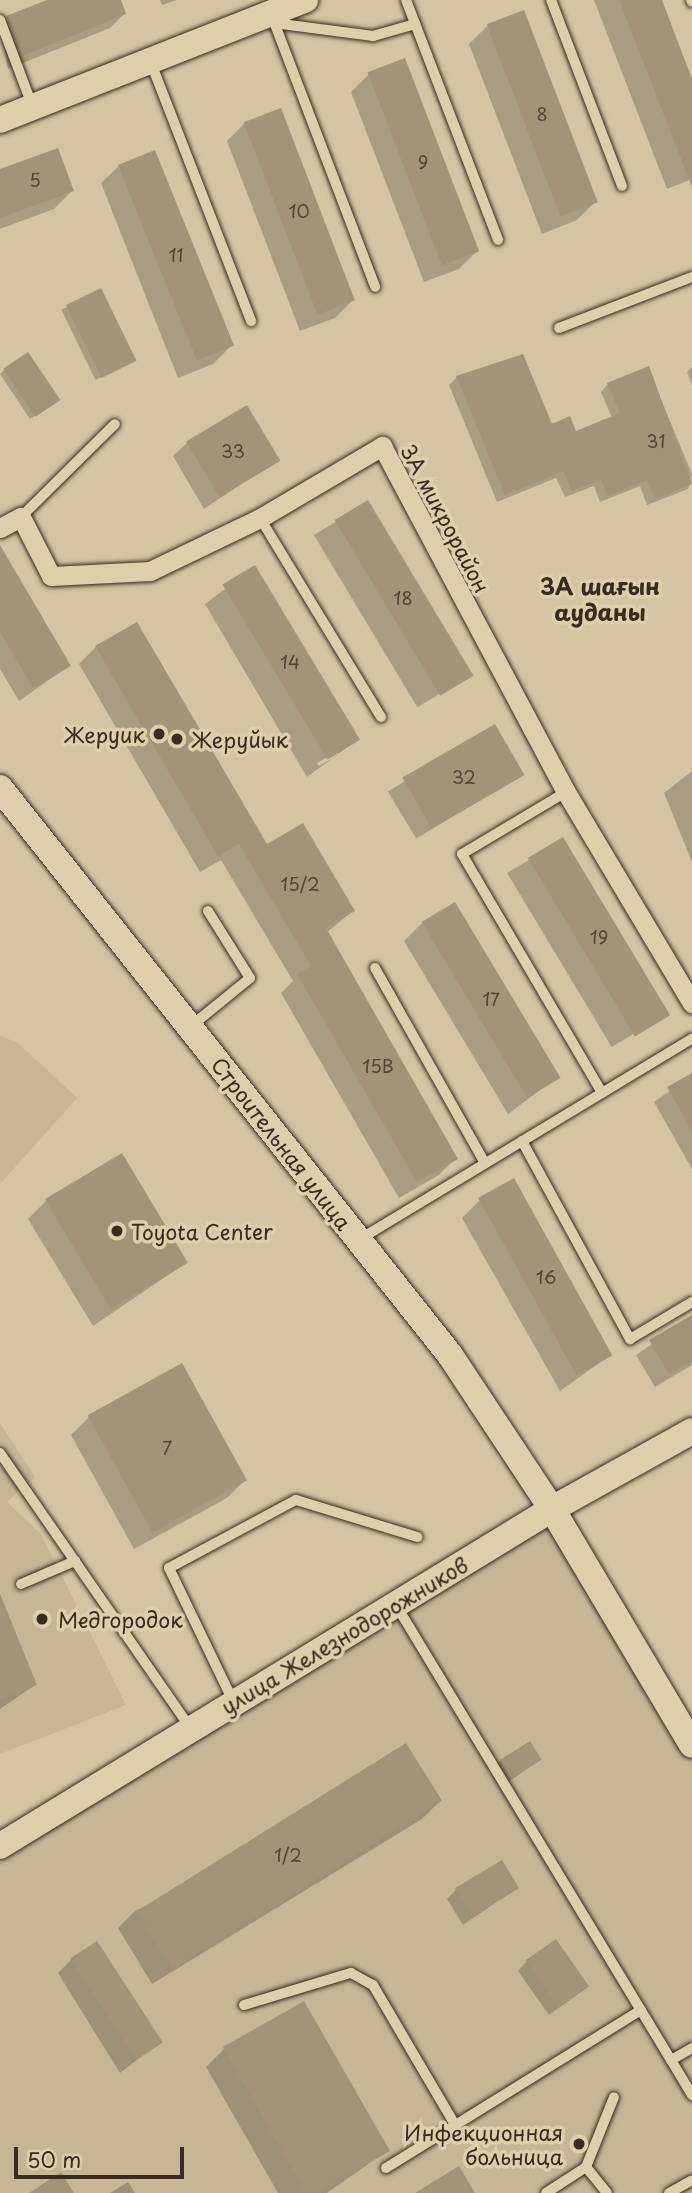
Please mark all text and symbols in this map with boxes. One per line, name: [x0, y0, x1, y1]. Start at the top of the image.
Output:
house number: 8: [536, 103, 548, 125]
house number: 9: [418, 151, 428, 173]
house number: 5: [29, 169, 41, 191]
house number: 10: [288, 200, 310, 222]
house number: 11: [168, 244, 184, 266]
house number: 31: [647, 430, 665, 452]
street label: 3А микрорайон: [396, 439, 496, 597]
house number: 33: [221, 440, 245, 462]
district label: 3А шағын ауданы: [540, 572, 660, 626]
house number: 18: [393, 587, 413, 609]
house number: 14: [280, 651, 300, 673]
place label: Жеруик: [63, 721, 145, 747]
marker: Жеруик: [151, 726, 167, 742]
place label: Жеруйык: [191, 726, 288, 752]
marker: Жеруйык: [169, 731, 185, 747]
house number: 32: [452, 766, 476, 788]
house number: 15/2: [280, 873, 320, 895]
house number: 19: [590, 926, 608, 948]
house number: 17: [482, 988, 500, 1010]
street label: Строительная улица: [206, 1051, 358, 1235]
house number: 15В: [362, 1055, 394, 1077]
place label: Toyota Center: [131, 1218, 275, 1244]
marker: Toyota Center: [109, 1223, 125, 1239]
house number: 16: [536, 1266, 556, 1288]
house number: 7: [162, 1437, 172, 1459]
street label: улица Железнодорожников: [216, 1551, 472, 1719]
place label: Медгородок: [58, 1606, 183, 1632]
marker: Медгородок: [32, 1609, 52, 1629]
house number: 1/2: [274, 1844, 302, 1866]
place label: Инфекционная больница: [404, 2119, 563, 2169]
scale bar: [18, 2134, 187, 2178]
marker: Инфекционная больница: [569, 2134, 589, 2154]
text: 50 m: [27, 2143, 81, 2175]

